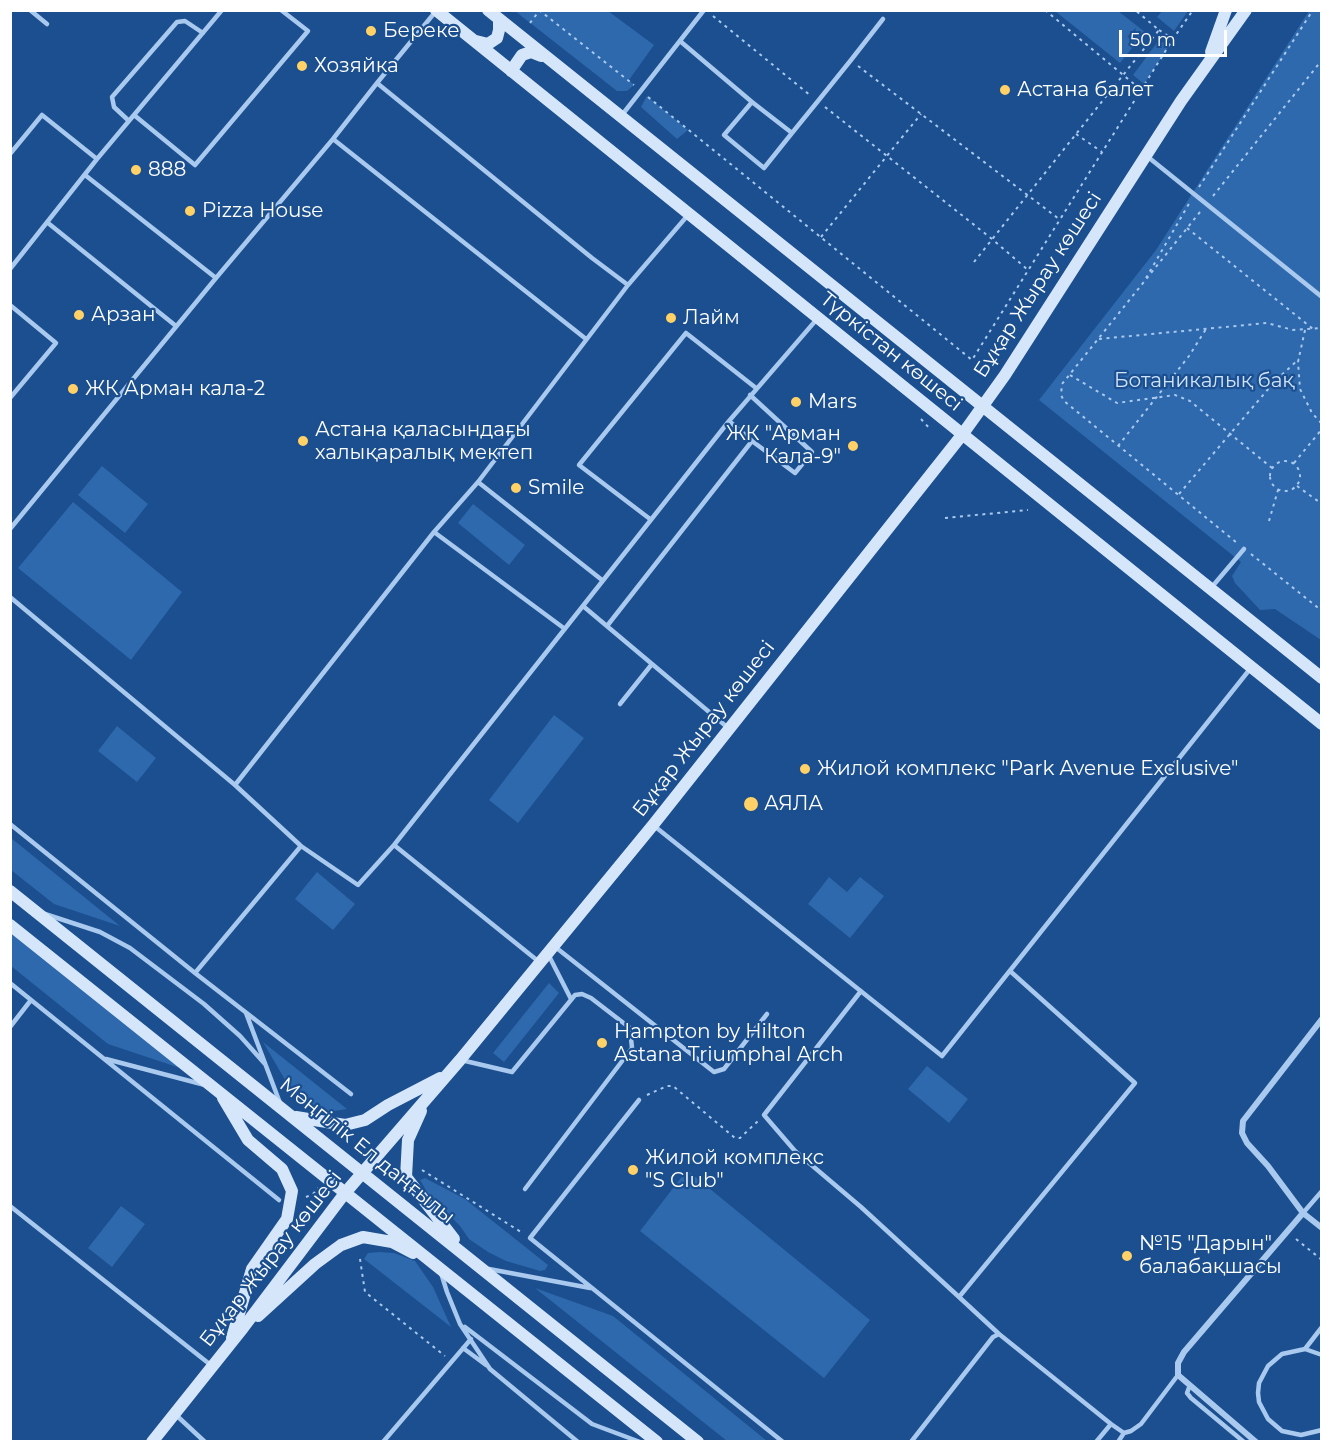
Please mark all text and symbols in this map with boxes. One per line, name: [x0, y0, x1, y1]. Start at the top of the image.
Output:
scale bar: [1122, 18, 1230, 56]
place label: Береке: [383, 19, 460, 43]
marker: Береке: [364, 24, 378, 38]
text: 50 m: [1130, 29, 1176, 51]
place label: Хозяйка: [314, 54, 399, 78]
marker: Хозяйка: [295, 59, 309, 73]
place label: Астана балет: [1017, 78, 1153, 102]
marker: Астана балет: [998, 83, 1012, 97]
place label: 888: [148, 158, 186, 182]
marker: 888: [129, 163, 143, 177]
street label: Бұқар Жырау көшесі: [969, 188, 1107, 382]
place label: Pizza House: [202, 199, 323, 223]
marker: Pizza House: [183, 204, 197, 218]
street label: Түркістан көшесі: [815, 287, 967, 417]
place label: Арзан: [91, 303, 155, 327]
place label: Лайм: [683, 306, 740, 330]
marker: Арзан: [72, 308, 86, 322]
marker: Лайм: [664, 311, 678, 325]
park label: Ботаникалық бақ: [1114, 369, 1294, 393]
place label: ЖК Арман кала-2: [85, 377, 265, 401]
marker: ЖК Арман кала-2: [66, 382, 80, 396]
place label: Mars: [808, 390, 857, 414]
marker: Mars: [789, 395, 803, 409]
place label: Астана қаласындағы халықаралық мектеп: [315, 418, 533, 465]
place label: ЖК "Арман Кала-9": [726, 422, 841, 469]
marker: Астана қаласындағы халықаралық мектеп: [296, 434, 310, 448]
marker: ЖК "Арман Кала-9": [846, 439, 860, 453]
place label: Smile: [528, 476, 584, 500]
marker: Smile: [509, 481, 523, 495]
street label: Бұқар Жырау көшесі: [628, 636, 780, 822]
place label: Жилой комплекс "Park Avenue Exclusive": [817, 757, 1238, 781]
marker: Жилой комплекс "Park Avenue Exclusive": [798, 762, 812, 776]
place label: АЯЛА: [764, 792, 823, 816]
marker: АЯЛА: [742, 795, 760, 813]
place label: Hampton by Hilton Astana Triumphal Arch: [614, 1020, 843, 1067]
marker: Hampton by Hilton Astana Triumphal Arch: [595, 1036, 609, 1050]
street label: Мәңгілік Ел даңғылы: [274, 1073, 460, 1229]
place label: Жилой комплекс "S Club": [645, 1146, 824, 1193]
marker: Жилой комплекс "S Club": [626, 1163, 640, 1177]
street label: Бұқар Жырау көшесі: [195, 1166, 347, 1352]
place label: №15 "Дарын" балабақшасы: [1139, 1232, 1282, 1279]
marker: №15 "Дарын" балабақшасы: [1120, 1249, 1134, 1263]

